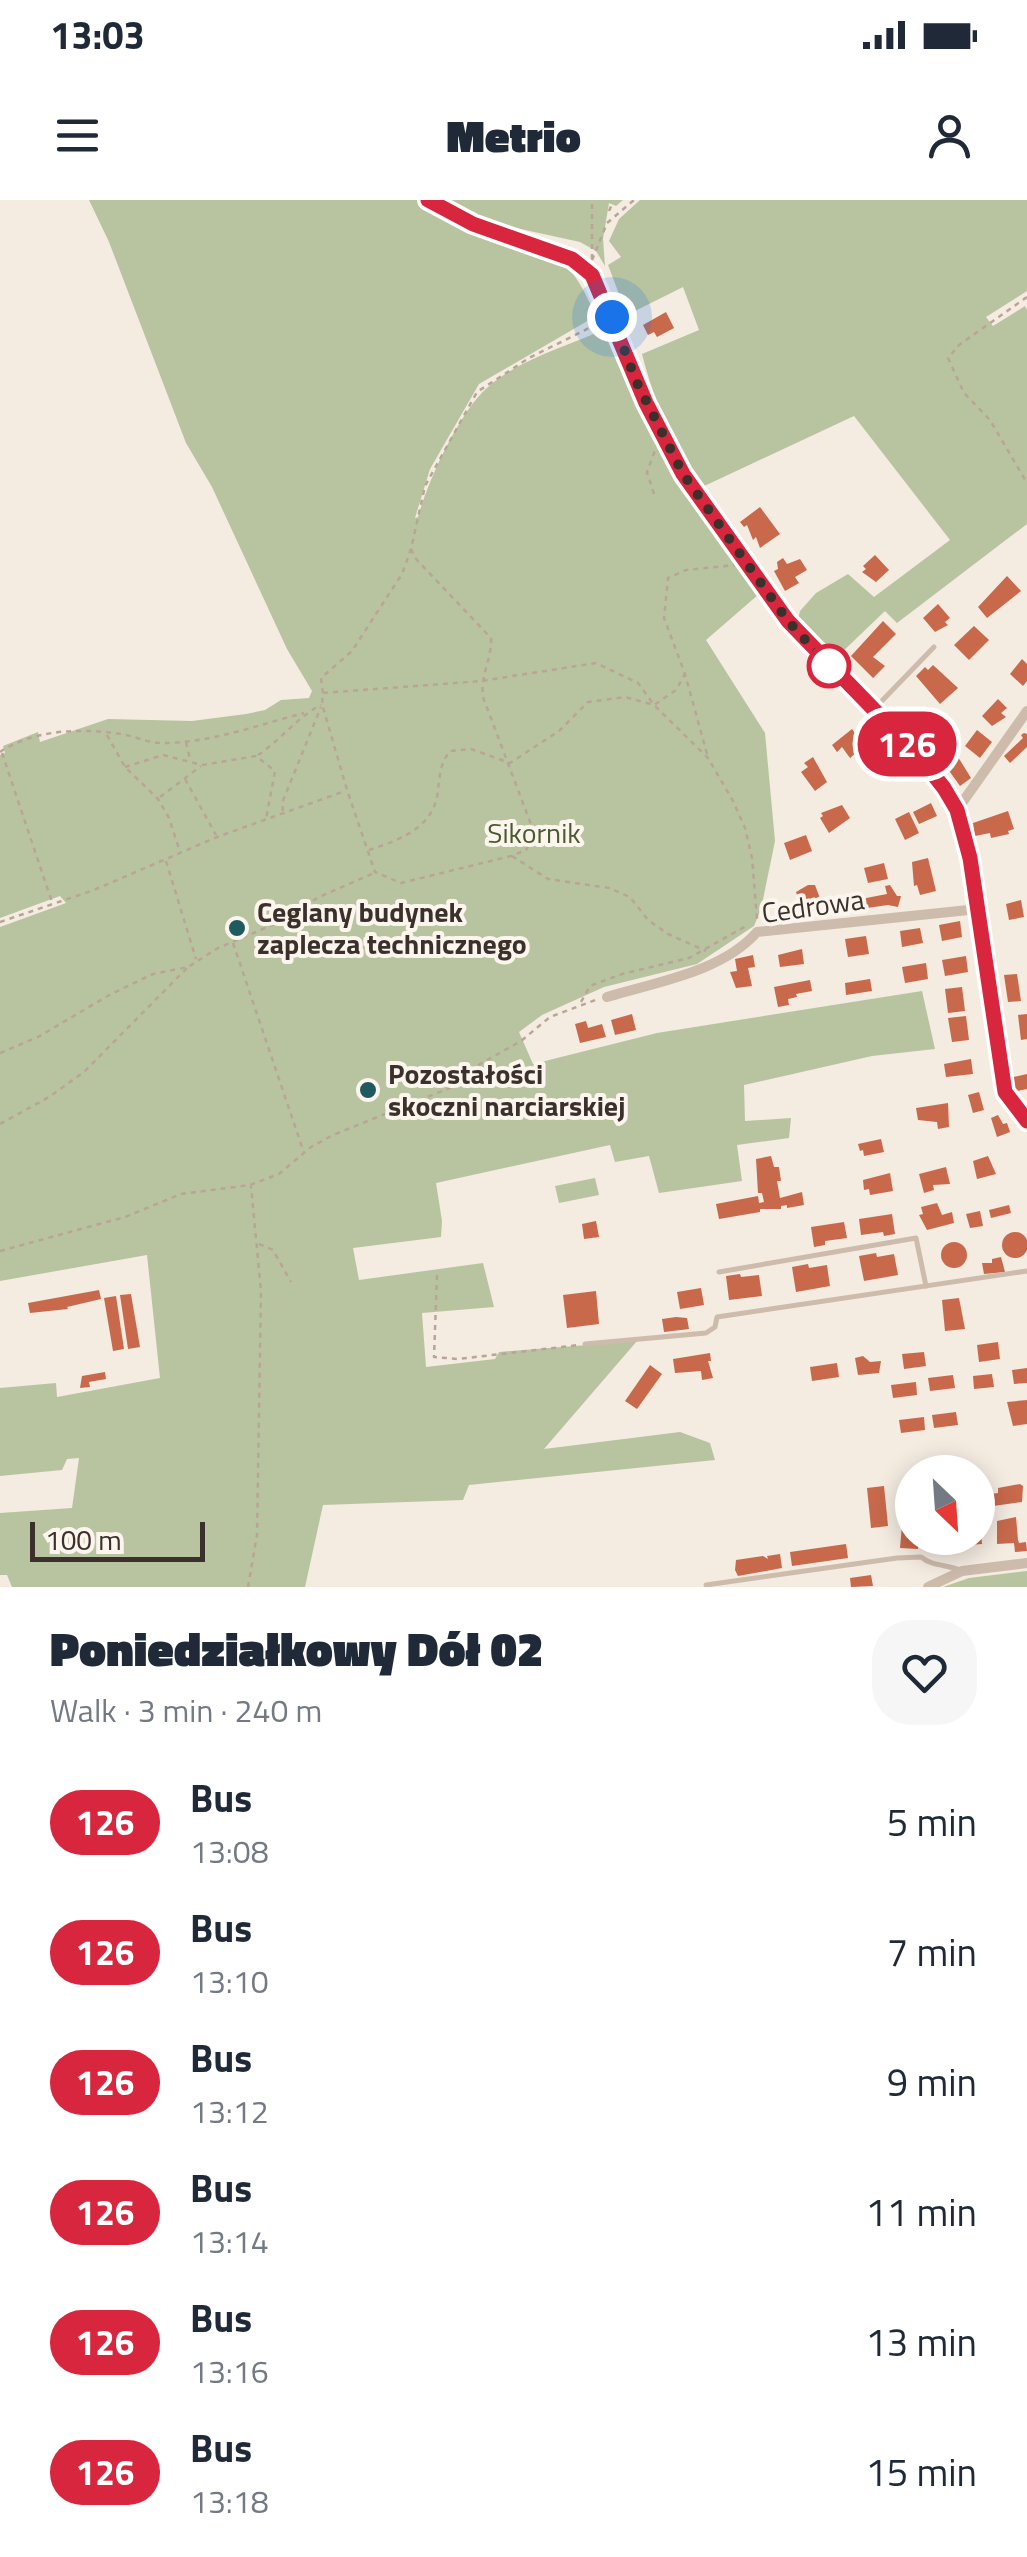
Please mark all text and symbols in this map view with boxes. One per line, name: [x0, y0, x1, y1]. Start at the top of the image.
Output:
text: 13:03: [50, 6, 145, 64]
text: Metrio: [446, 101, 581, 169]
icon: menu: [50, 108, 105, 163]
icon: person: [922, 108, 977, 163]
your location: [587, 292, 637, 342]
unlabelled marker: [808, 645, 850, 687]
line badge: 126: [850, 712, 964, 776]
text: 126: [878, 717, 936, 771]
park label: Sikornik: [487, 811, 581, 854]
street label: Cedrowa: [759, 877, 867, 934]
place label: Ceglany budynek zaplecza technicznego: [257, 890, 527, 965]
marker: Ceglany budynek zaplecza technicznego: [226, 917, 248, 939]
place label: Pozostałości skoczni narciarskiej: [388, 1052, 625, 1127]
marker: Pozostałości skoczni narciarskiej: [357, 1079, 379, 1101]
north arrow: [895, 1455, 995, 1555]
map controls: [895, 1455, 995, 1555]
scale bar: [30, 1517, 205, 1562]
text: 100 m: [45, 1518, 122, 1561]
text: Poniedziałkowy Dół 02: [50, 1612, 543, 1685]
button: heart: [872, 1620, 977, 1725]
text: Walk · 3 min · 240 m: [50, 1686, 322, 1734]
text: Bus: [190, 1769, 252, 1827]
text: 5 min: [887, 1793, 977, 1851]
text: 126: [76, 1795, 134, 1849]
text: 13:08: [190, 1827, 269, 1875]
text: Bus: [190, 1899, 252, 1957]
text: 7 min: [887, 1923, 977, 1981]
text: 126: [76, 1925, 134, 1979]
text: 13:10: [190, 1957, 269, 2005]
text: Bus: [190, 2029, 252, 2087]
text: 9 min: [887, 2053, 977, 2111]
text: 126: [76, 2055, 134, 2109]
text: 13:12: [190, 2087, 269, 2135]
text: Bus: [190, 2159, 252, 2217]
text: 11 min: [866, 2183, 977, 2241]
text: 126: [76, 2185, 134, 2239]
text: 13:14: [190, 2217, 269, 2265]
text: Bus: [190, 2289, 252, 2347]
text: 13 min: [866, 2313, 977, 2371]
text: 126: [76, 2315, 134, 2369]
text: 13:16: [190, 2347, 269, 2395]
text: Bus: [190, 2419, 252, 2477]
text: 15 min: [866, 2443, 977, 2501]
text: 126: [76, 2445, 134, 2499]
text: 13:18: [190, 2477, 269, 2525]

